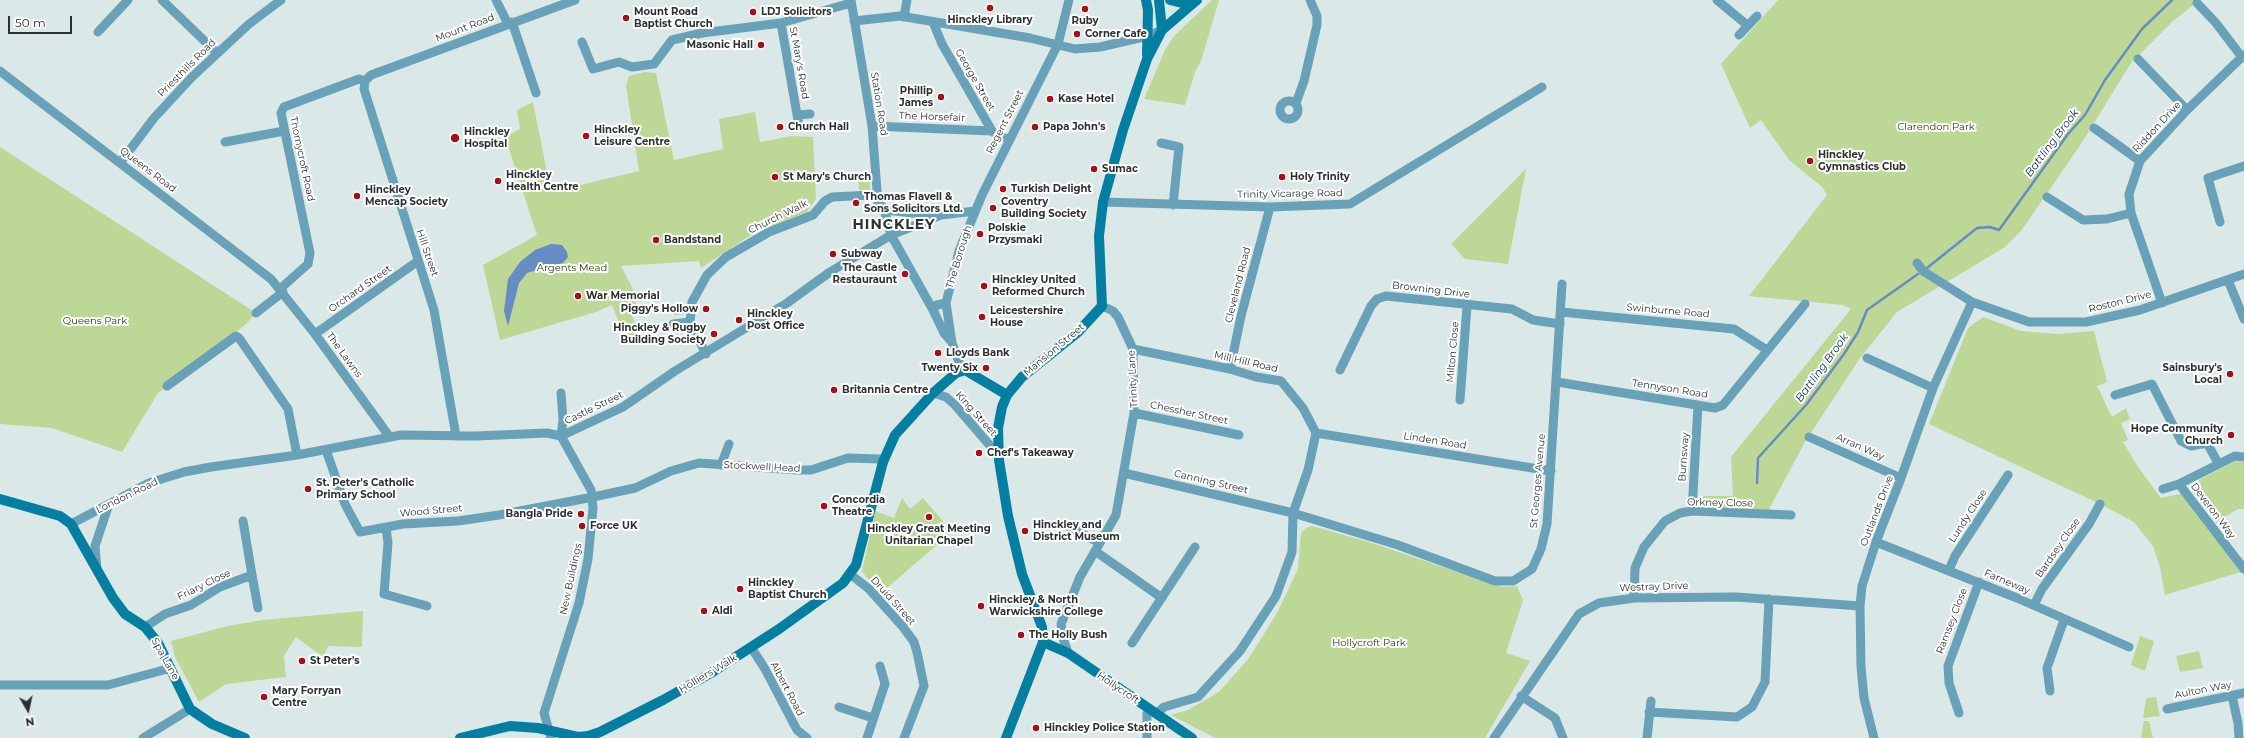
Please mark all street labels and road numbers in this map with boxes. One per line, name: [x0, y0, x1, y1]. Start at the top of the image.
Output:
street label: Mount Road: [434, 11, 496, 45]
street label: St Mary's Road: [787, 26, 811, 100]
street label: Priesthills Road: [156, 37, 218, 99]
street label: George Street: [952, 47, 998, 113]
street label: Station Road: [868, 71, 890, 137]
street label: Regent Street: [984, 88, 1026, 156]
street label: Riddon Drive: [2130, 99, 2184, 155]
street label: The Horsefair: [899, 110, 965, 124]
street label: Thornycroft Road: [287, 115, 317, 203]
street label: Queens Road: [117, 145, 179, 195]
street label: Trinity Vicarage Road: [1237, 187, 1343, 201]
street label: Church Walk: [746, 197, 810, 237]
street label: The Borough: [944, 224, 974, 290]
street label: Hill Street: [413, 228, 441, 278]
street label: Cleveland Road: [1223, 246, 1253, 324]
street label: Orchard Street: [326, 263, 394, 315]
street label: Browning Drive: [1391, 279, 1471, 301]
street label: Roston Drive: [2087, 288, 2153, 316]
street label: Swinburne Road: [1626, 301, 1710, 321]
street label: Mansion Street: [1021, 321, 1087, 379]
street label: Milton Close: [1444, 321, 1462, 383]
street label: The Lawns: [323, 330, 365, 380]
street label: Mill Hill Road: [1213, 349, 1279, 375]
street label: Trinity Lane: [1125, 350, 1141, 408]
street label: Tennyson Road: [1631, 377, 1709, 401]
street label: Castle Street: [563, 389, 625, 427]
street label: King Street: [953, 389, 999, 439]
street label: Chessher Street: [1149, 399, 1229, 427]
street label: Linden Road: [1403, 430, 1467, 452]
street label: Arran Way: [1834, 431, 1886, 463]
street label: Burnsway: [1676, 432, 1692, 482]
street label: St Georges Avenue: [1528, 433, 1548, 529]
street label: Stockwell Head: [723, 459, 801, 475]
street label: Canning Street: [1173, 468, 1249, 496]
street label: Outlands Drive: [1858, 474, 1896, 548]
street label: London Road: [94, 476, 160, 516]
street label: Deveron Way: [2188, 481, 2238, 541]
street label: Lundy Close: [1946, 487, 1990, 545]
street label: Orkney Close: [1687, 496, 1753, 510]
street label: Wood Street: [399, 502, 463, 520]
street label: Bardsey Close: [2033, 516, 2083, 580]
street label: New Buildings: [558, 542, 584, 616]
street label: Friary Close: [175, 567, 233, 603]
street label: Farneway: [1982, 567, 2032, 597]
street label: Druid Street: [868, 574, 918, 628]
street label: Westray Drive: [1619, 580, 1689, 594]
street label: Ramsey Close: [1934, 586, 1970, 656]
street label: Spa Lane: [149, 636, 181, 682]
street label: Holliers Walk: [677, 652, 739, 696]
street label: Albert Road: [768, 660, 806, 718]
street label: Hollycroft: [1095, 670, 1141, 706]
street label: Aulton Way: [2174, 679, 2232, 701]

